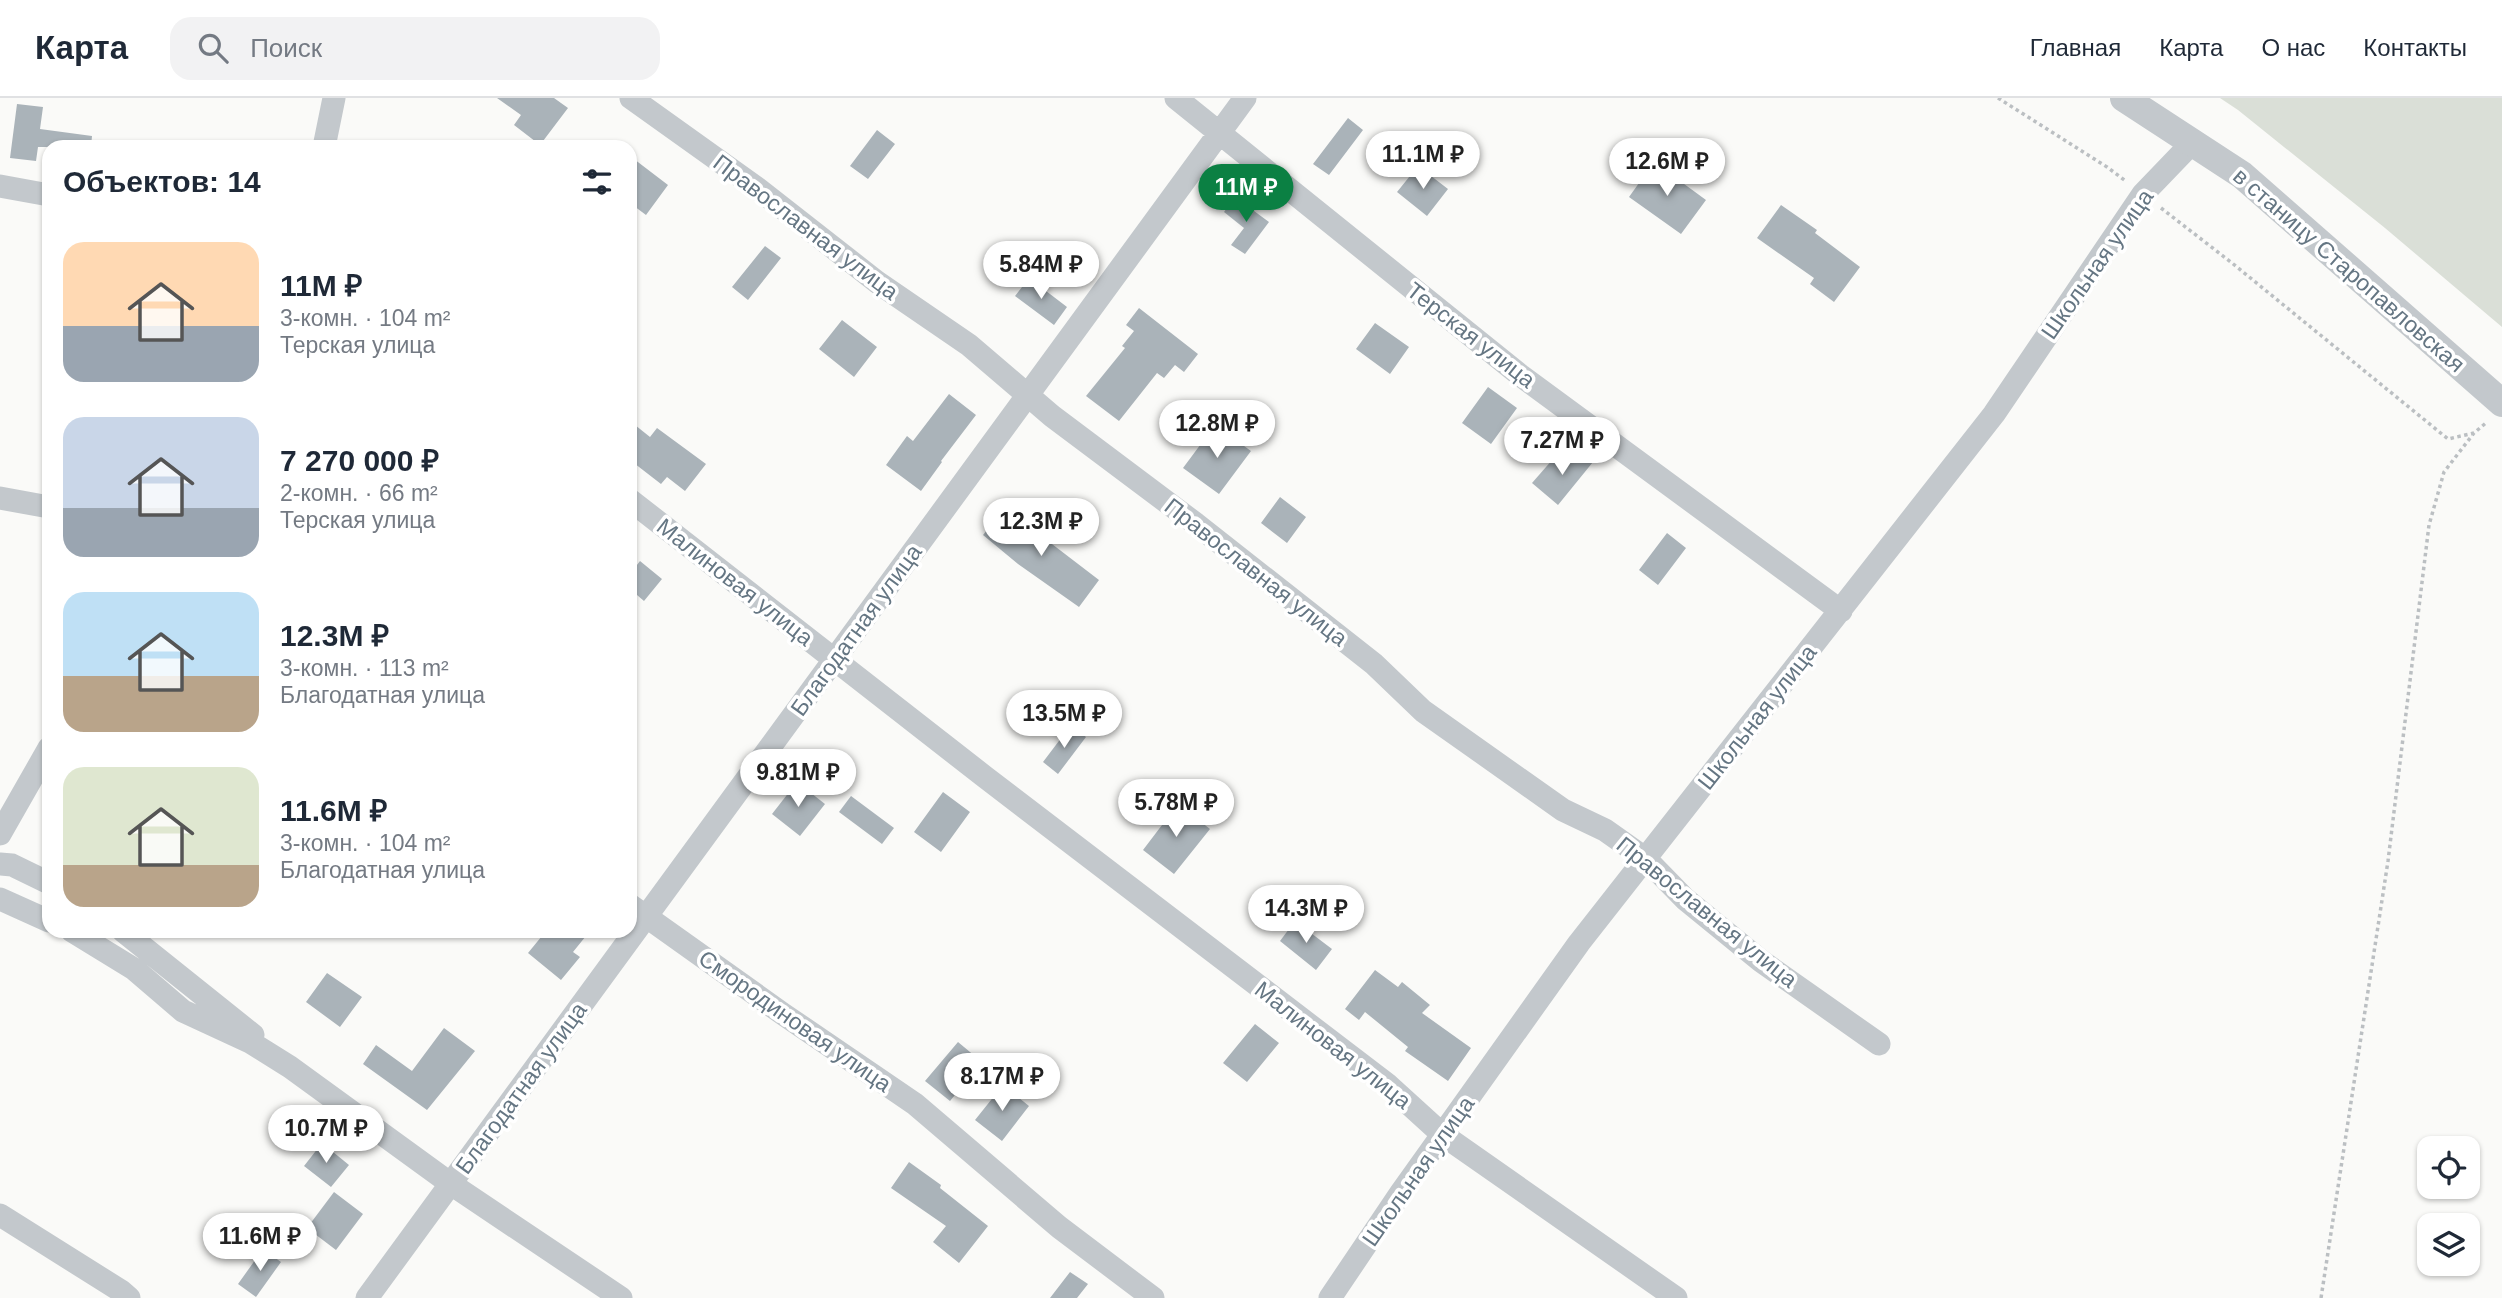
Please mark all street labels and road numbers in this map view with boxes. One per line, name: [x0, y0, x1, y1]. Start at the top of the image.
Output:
street label: Православная улица: [709, 149, 904, 305]
street label: в станицу Старопавловская: [2228, 163, 2470, 377]
street label: Школьная улица: [2036, 184, 2158, 344]
street label: Терская улица: [1402, 277, 1540, 393]
street label: Православная улица: [1160, 493, 1353, 651]
street label: Малиновая улица: [652, 513, 818, 651]
street label: Благодатная улица: [785, 539, 927, 721]
street label: Школьная улица: [1692, 639, 1822, 795]
street label: Православная улица: [1612, 831, 1803, 993]
street label: Смородиновая улица: [694, 945, 896, 1097]
street label: Малиновая улица: [1250, 976, 1416, 1114]
street label: Благодатная улица: [450, 997, 592, 1179]
street label: Школьная улица: [1357, 1091, 1479, 1251]

